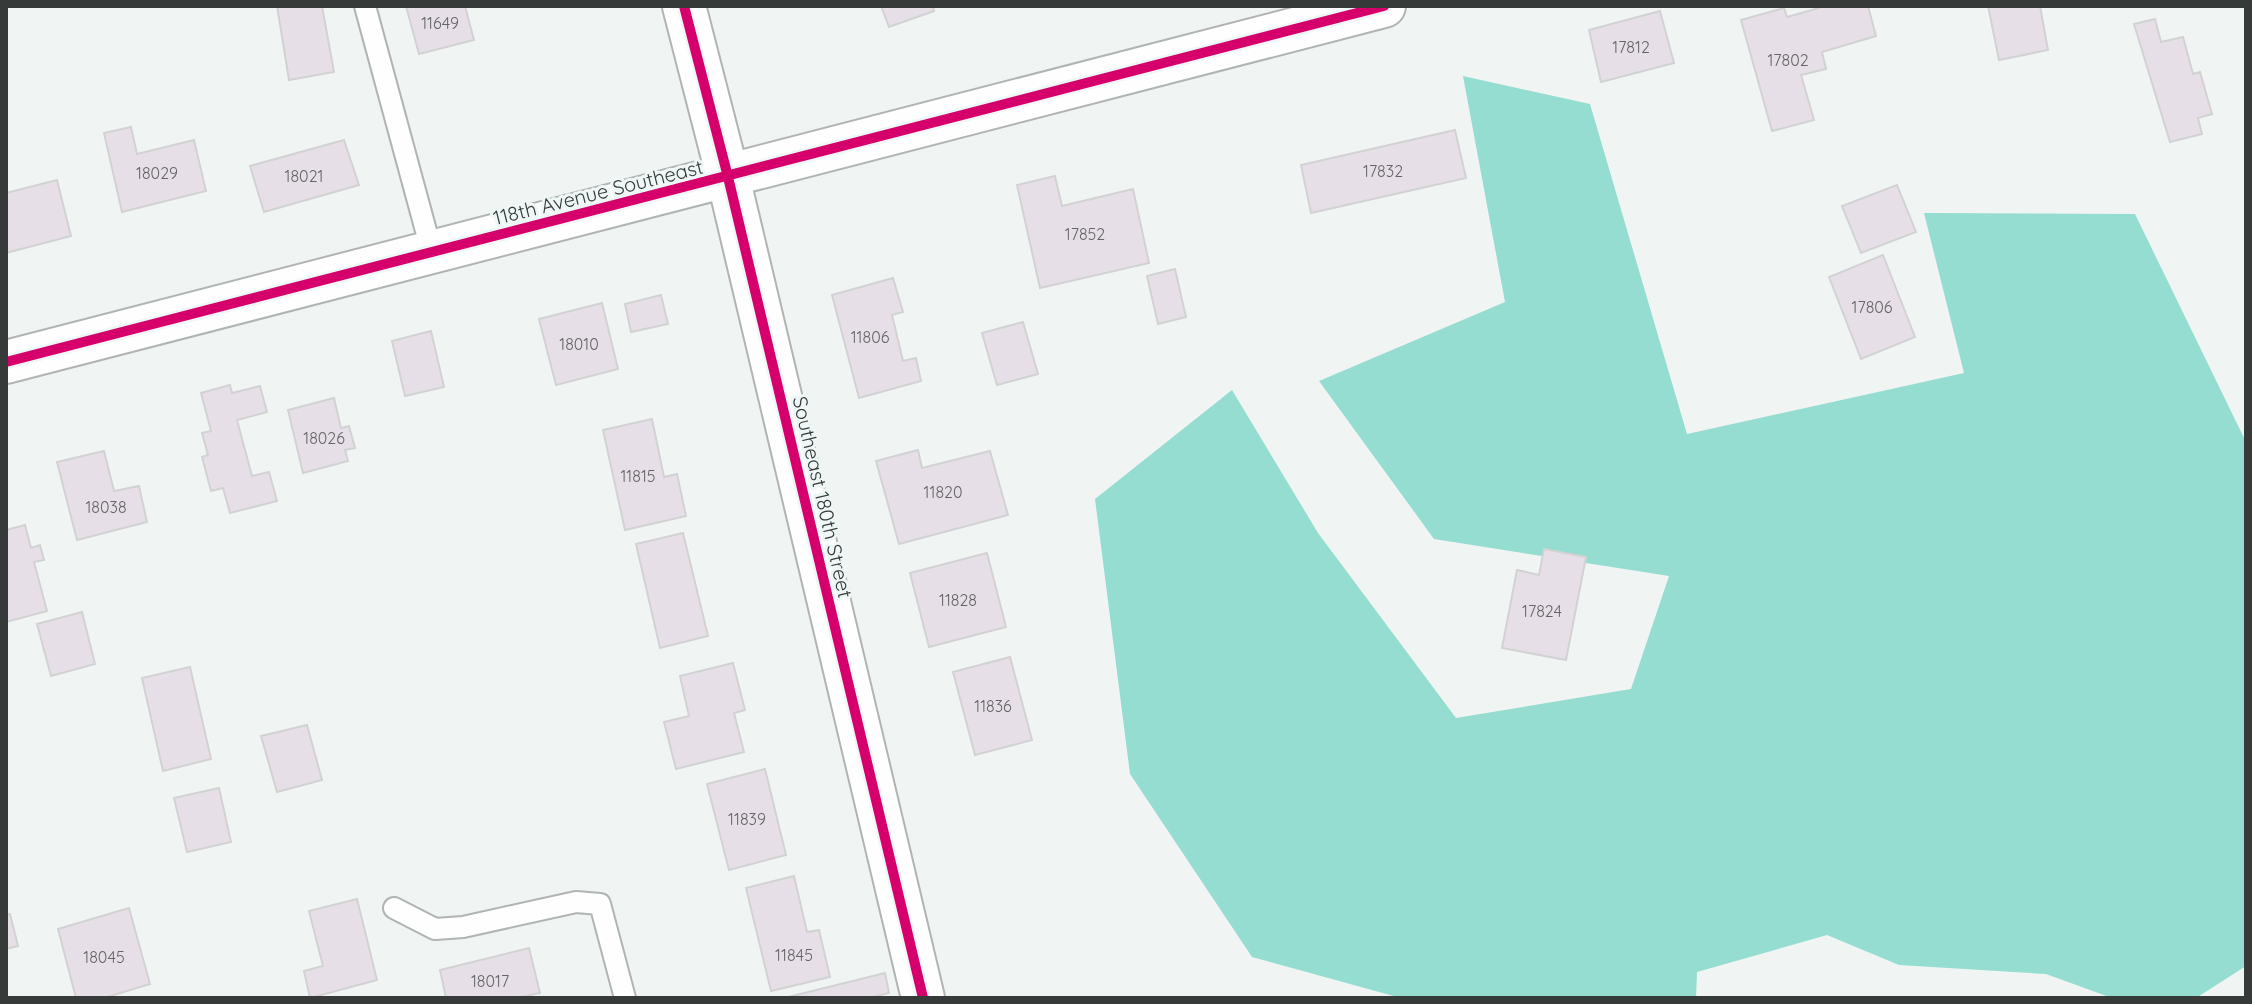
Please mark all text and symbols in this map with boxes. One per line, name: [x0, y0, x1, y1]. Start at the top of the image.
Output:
house number: 11649: [421, 13, 459, 33]
house number: 17812: [1612, 37, 1650, 57]
house number: 17802: [1767, 50, 1809, 70]
street label: 118th Avenue Southeast: [490, 154, 706, 230]
house number: 17832: [1363, 161, 1403, 181]
house number: 18029: [136, 163, 178, 183]
house number: 18021: [285, 166, 323, 186]
house number: 17852: [1065, 224, 1105, 244]
house number: 17806: [1852, 297, 1893, 317]
house number: 11806: [851, 327, 890, 347]
house number: 18010: [559, 334, 599, 354]
street label: Southeast 180th Street: [788, 394, 858, 601]
house number: 18026: [303, 428, 345, 448]
house number: 11815: [620, 466, 656, 486]
house number: 11820: [924, 482, 962, 502]
house number: 18038: [85, 497, 127, 517]
house number: 11828: [939, 590, 977, 610]
house number: 17824: [1522, 601, 1562, 621]
house number: 11836: [974, 696, 1012, 716]
house number: 11839: [728, 809, 766, 829]
house number: 11845: [775, 945, 813, 965]
house number: 18045: [83, 947, 125, 967]
house number: 18017: [471, 971, 509, 991]

